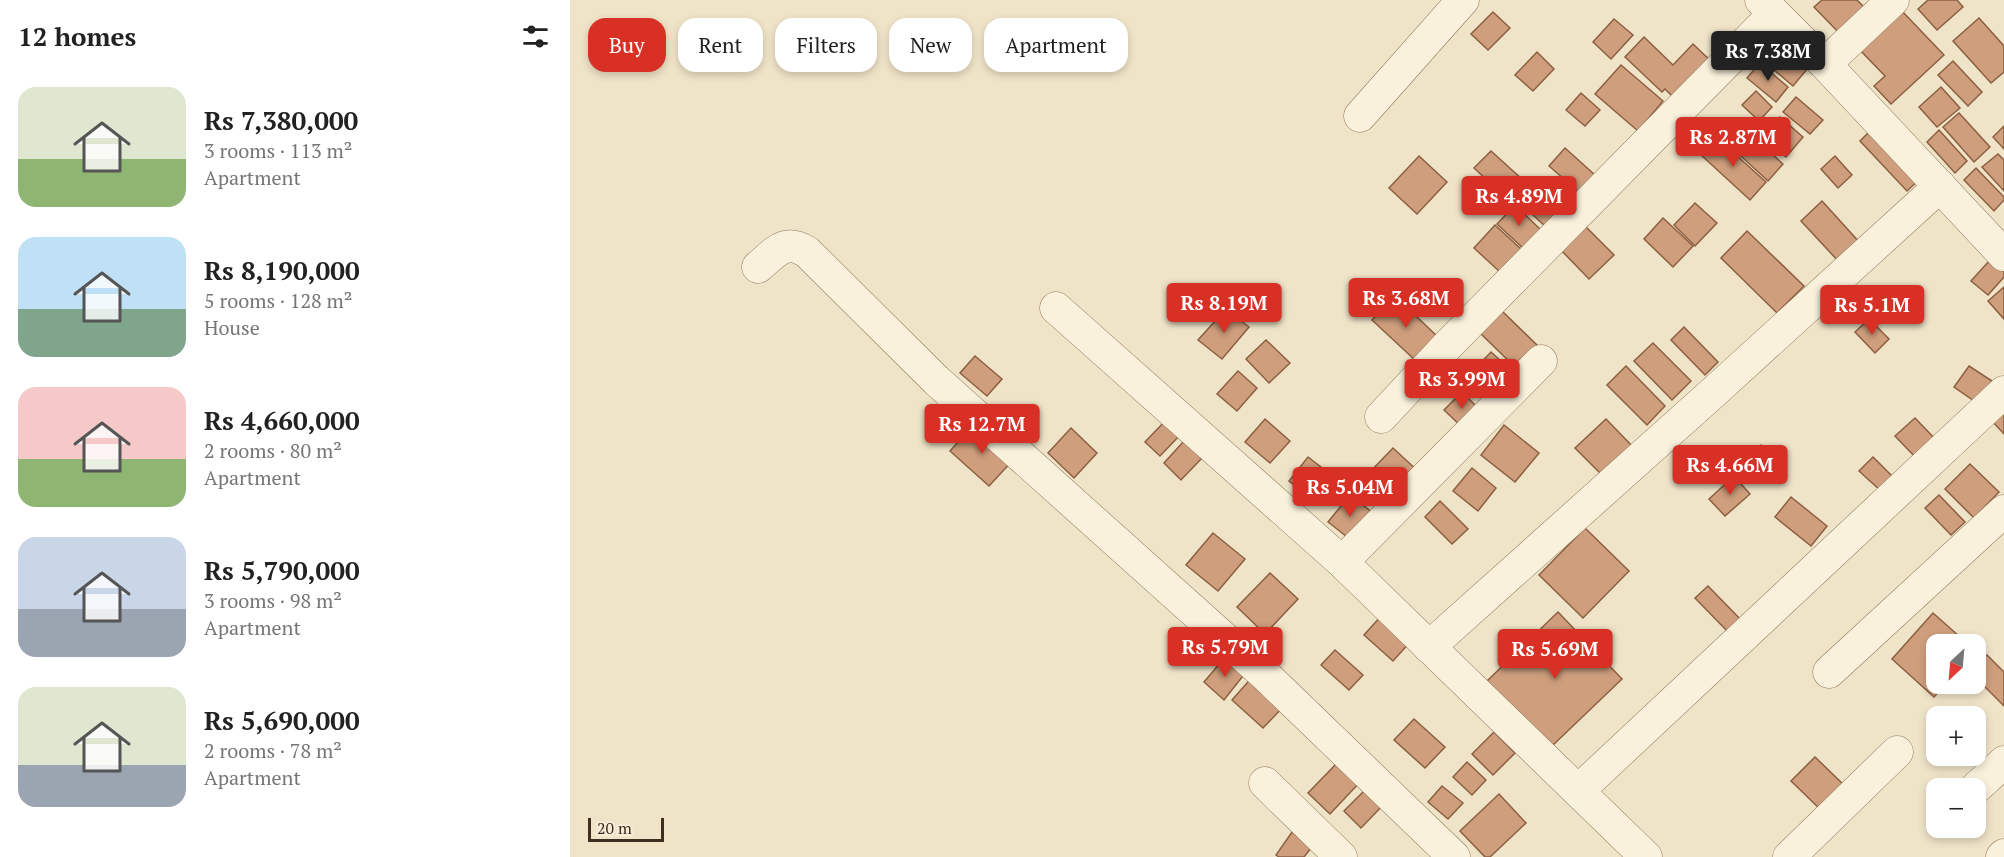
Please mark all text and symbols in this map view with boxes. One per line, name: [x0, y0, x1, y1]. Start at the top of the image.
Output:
chip: Buy: [588, 18, 666, 72]
chip: Rent: [678, 18, 763, 72]
chip: Filters: [775, 18, 877, 72]
chip: New: [889, 18, 972, 72]
chip: Apartment: [984, 18, 1128, 72]
text: 12 homes: [18, 19, 136, 53]
icon: filters: [519, 20, 552, 53]
pin: Rs 7.38M: [1706, 31, 1830, 82]
text: Rs 7.38M: [1725, 37, 1811, 64]
text: Rs 7,380,000: [204, 103, 358, 137]
icon: home: [66, 111, 138, 183]
pin: Rs 2.87M: [1671, 117, 1795, 168]
text: Rs 2.87M: [1690, 123, 1776, 150]
text: 3 rooms · 113 m²: [204, 137, 352, 164]
text: Apartment: [204, 164, 301, 191]
pin: Rs 4.89M: [1457, 176, 1581, 227]
text: Rs 4.89M: [1476, 182, 1562, 209]
text: Rs 8,190,000: [204, 253, 360, 287]
icon: home: [66, 261, 138, 333]
pin: Rs 3.68M: [1344, 278, 1468, 329]
pin: Rs 8.19M: [1162, 283, 1286, 334]
text: Rs 3.68M: [1363, 284, 1449, 311]
pin: Rs 5.1M: [1817, 285, 1927, 336]
text: 5 rooms · 128 m²: [204, 287, 352, 314]
text: Rs 8.19M: [1181, 289, 1267, 316]
text: Rs 5.1M: [1834, 291, 1910, 318]
text: House: [204, 314, 260, 341]
pin: Rs 3.99M: [1400, 359, 1524, 410]
text: Rs 3.99M: [1419, 365, 1505, 392]
text: Rs 4,660,000: [204, 403, 360, 437]
pin: Rs 12.7M: [920, 404, 1044, 455]
text: Rs 12.7M: [939, 410, 1025, 437]
icon: home: [66, 411, 138, 483]
text: 2 rooms · 80 m²: [204, 437, 342, 464]
pin: Rs 4.66M: [1668, 445, 1792, 496]
text: Rs 4.66M: [1687, 451, 1773, 478]
text: Apartment: [204, 464, 301, 491]
pin: Rs 5.04M: [1288, 467, 1412, 518]
text: Rs 5.04M: [1307, 473, 1393, 500]
text: Rs 5,790,000: [204, 553, 360, 587]
icon: home: [66, 561, 138, 633]
text: 3 rooms · 98 m²: [204, 587, 342, 614]
text: Apartment: [204, 614, 301, 641]
pin: Rs 5.79M: [1163, 627, 1287, 678]
pin: Rs 5.69M: [1493, 629, 1617, 680]
text: Rs 5.79M: [1182, 633, 1268, 660]
north arrow: [1926, 634, 1986, 694]
map controls: [1926, 634, 1986, 838]
text: Rs 5.69M: [1512, 635, 1598, 662]
text: Rs 5,690,000: [204, 703, 360, 737]
button: +: [1926, 706, 1986, 766]
icon: home: [66, 711, 138, 783]
text: 2 rooms · 78 m²: [204, 737, 342, 764]
text: Apartment: [204, 764, 301, 791]
button: −: [1926, 778, 1986, 838]
scale bar: [588, 815, 664, 842]
text: 20 m: [597, 817, 632, 839]

